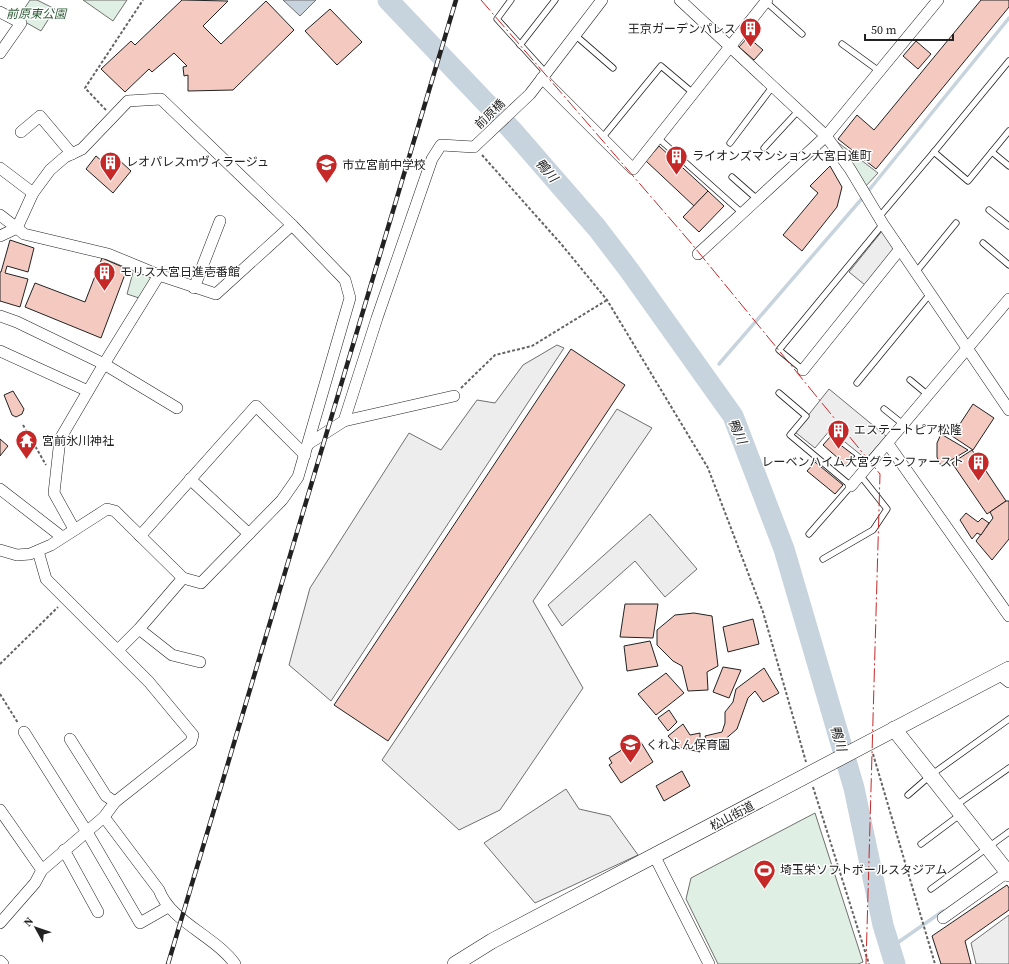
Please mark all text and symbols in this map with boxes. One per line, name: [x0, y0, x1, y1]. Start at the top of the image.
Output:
park label: 前原東公園: [6, 6, 68, 22]
building icon: 王京ガーデンパレス: [738, 16, 764, 49]
scale bar: [865, 16, 953, 42]
place label: 王京ガーデンパレス: [628, 21, 736, 37]
text: 50 m: [871, 22, 897, 38]
street label: 前原橋: [471, 96, 509, 132]
building icon: ライオンズマンション大宮日進町: [664, 143, 690, 176]
place label: ライオンズマンション大宮日進町: [692, 148, 872, 164]
building icon: レオパレスｍヴィラージュ: [98, 149, 124, 182]
school or university icon: 市立宮前中学校: [313, 152, 339, 185]
place label: レオパレスｍヴィラージュ: [126, 154, 269, 170]
water label: 鴨川: [532, 155, 563, 187]
place label: 市立宮前中学校: [342, 157, 426, 173]
building icon: モリス大宮日進壱番館: [91, 259, 117, 292]
place label: モリス大宮日進壱番館: [120, 264, 240, 280]
water label: 鴨川: [725, 416, 751, 448]
building icon: エステートピア松隆: [826, 417, 852, 450]
place label: エステートピア松隆: [854, 422, 962, 438]
temple icon: 宮前氷川神社: [13, 428, 39, 461]
place label: 宮前氷川神社: [42, 433, 114, 449]
building icon: レーベンハイム大宮グランファースト: [966, 449, 992, 482]
place label: レーベンハイム大宮グランファースト: [761, 454, 964, 470]
water label: 鴨川: [827, 723, 851, 755]
school or university icon: くれよん保育園: [618, 732, 644, 765]
place label: くれよん保育園: [646, 737, 730, 753]
street label: 松山街道: [707, 798, 757, 834]
sports icon: 埼玉栄ソフトボールスタジアム: [751, 857, 777, 890]
place label: 埼玉栄ソフトボールスタジアム: [780, 862, 947, 878]
north arrow: [16, 908, 56, 948]
text: N: [20, 914, 37, 930]

